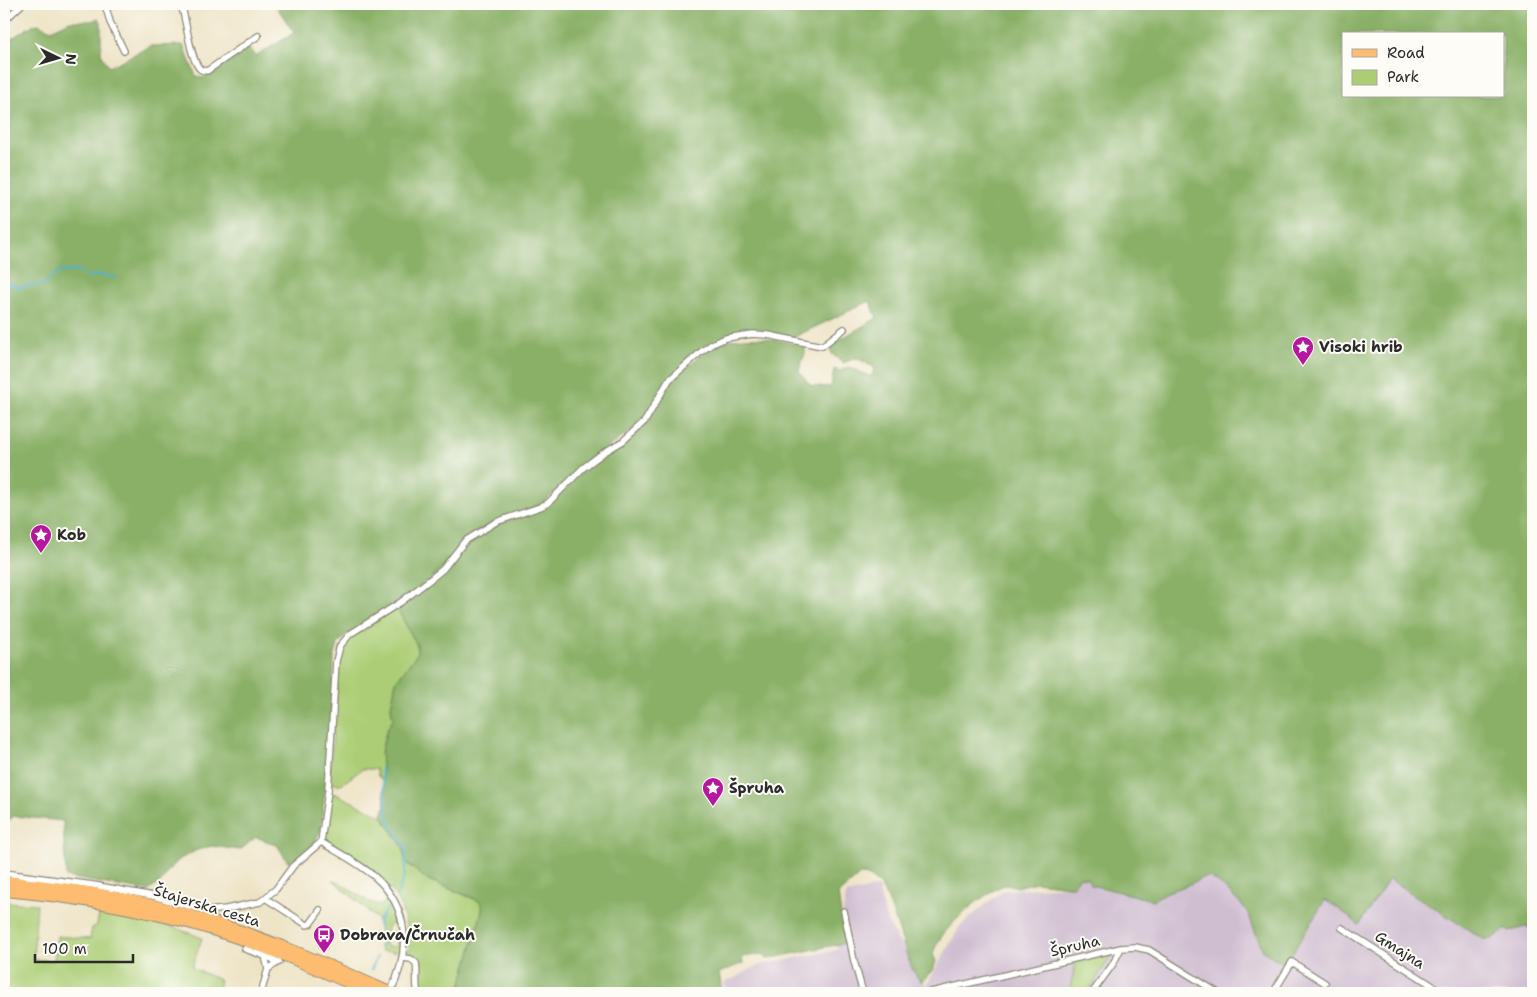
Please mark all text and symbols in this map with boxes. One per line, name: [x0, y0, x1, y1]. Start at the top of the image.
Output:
north arrow: [32, 32, 82, 82]
legend: [1342, 32, 1504, 98]
text: Road: [1387, 43, 1425, 63]
text: N: [62, 53, 80, 65]
text: Park: [1387, 67, 1419, 87]
place icon: Visoki hrib: [1291, 335, 1315, 366]
place label: Visoki hrib: [1319, 337, 1403, 357]
place icon: Kob: [29, 523, 53, 554]
place label: Kob: [57, 525, 86, 545]
place icon: Špruha: [701, 776, 725, 807]
place label: Špruha: [729, 777, 785, 798]
street label: Štajerska cesta: [151, 879, 264, 932]
bus stop icon: Dobrava/Črnučah: [312, 923, 336, 954]
place label: Dobrava/Črnučah: [340, 924, 475, 945]
street label: Gmajna: [1371, 926, 1429, 974]
street label: Špruha: [1048, 930, 1102, 961]
scale bar: [35, 932, 132, 964]
text: 100 m: [42, 939, 87, 959]

